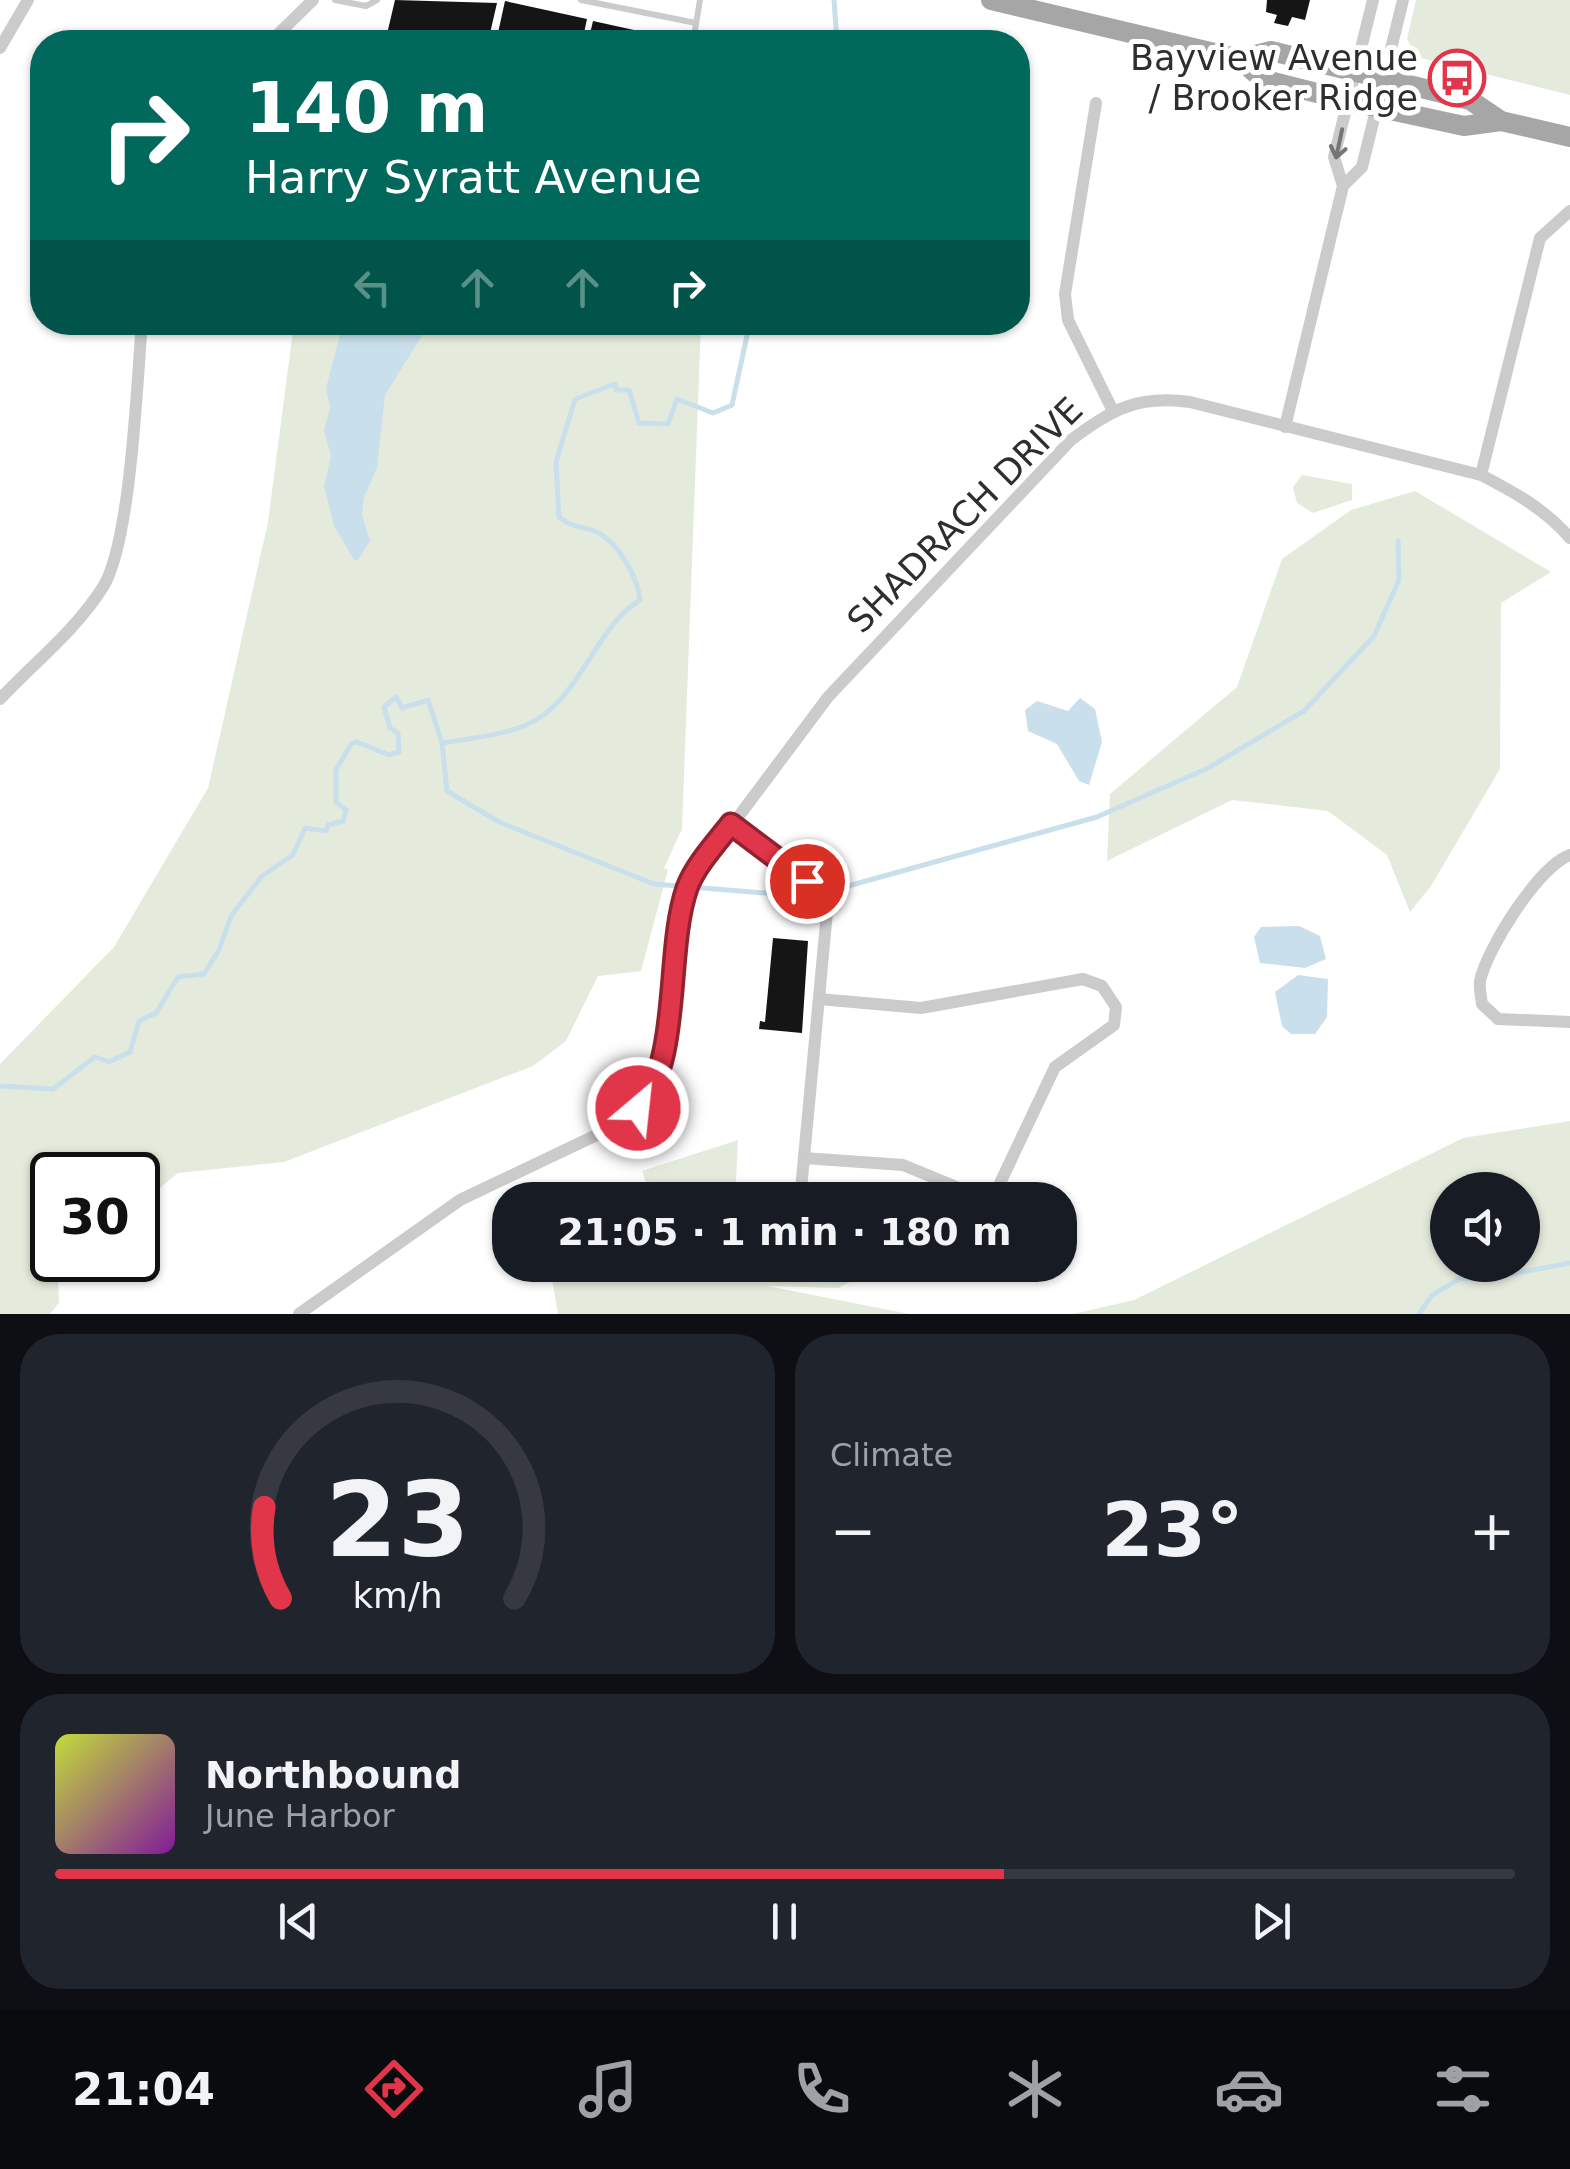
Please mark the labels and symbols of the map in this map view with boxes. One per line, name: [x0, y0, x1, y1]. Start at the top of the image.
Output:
place label: Bayview Avenue / Brooker Ridge: [1130, 38, 1418, 118]
bus stop icon: Bayview Avenue / Brooker Ridge: [1427, 48, 1487, 108]
one-way arrow: [1328, 127, 1347, 159]
street label: SHADRACH DRIVE: [839, 389, 1091, 641]
pin: [765, 839, 850, 924]
position arrow: [586, 1056, 690, 1160]
speed limit sign: 30: [30, 1152, 160, 1282]

